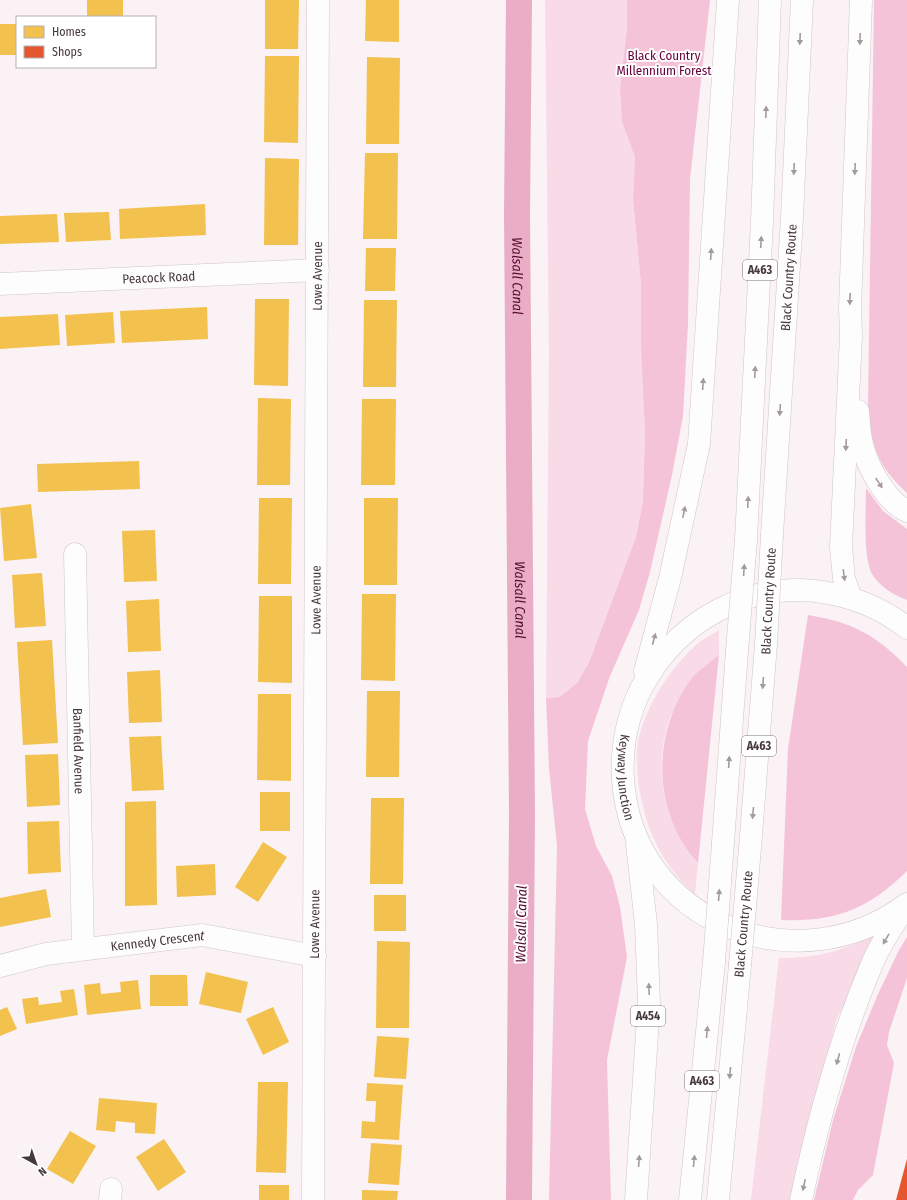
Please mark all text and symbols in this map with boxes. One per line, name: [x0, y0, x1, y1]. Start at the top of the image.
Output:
legend: [16, 16, 156, 68]
text: Homes: [52, 25, 86, 39]
one-way arrow: [797, 33, 803, 46]
one-way arrow: [856, 33, 863, 45]
text: Shops: [52, 45, 82, 59]
park label: Black Country Millennium Forest: [616, 48, 712, 78]
one-way arrow: [763, 105, 769, 118]
one-way arrow: [791, 163, 798, 175]
one-way arrow: [852, 163, 858, 176]
street label: Black Country Route: [778, 224, 800, 332]
one-way arrow: [758, 236, 765, 248]
water label: Walsall Canal: [508, 237, 526, 315]
street label: Lowe Avenue: [310, 241, 325, 311]
one-way arrow: [708, 248, 715, 260]
road number: A463: [743, 260, 777, 280]
street label: Peacock Road: [122, 268, 196, 287]
one-way arrow: [847, 293, 854, 305]
one-way arrow: [751, 366, 758, 378]
one-way arrow: [699, 378, 706, 390]
one-way arrow: [777, 404, 784, 416]
one-way arrow: [842, 439, 849, 451]
one-way arrow: [875, 477, 883, 488]
one-way arrow: [745, 495, 751, 508]
one-way arrow: [682, 506, 688, 519]
street label: Black Country Route: [758, 547, 779, 655]
water label: Walsall Canal: [511, 561, 529, 639]
one-way arrow: [740, 564, 747, 576]
street label: Lowe Avenue: [308, 565, 324, 635]
one-way arrow: [841, 569, 847, 581]
one-way arrow: [651, 632, 657, 645]
one-way arrow: [760, 677, 767, 689]
street label: Banfield Avenue: [70, 708, 87, 794]
street label: Keyway Junction: [615, 733, 637, 822]
road number: A463: [742, 736, 776, 756]
one-way arrow: [726, 756, 733, 768]
one-way arrow: [750, 807, 756, 819]
street label: Black Country Route: [731, 870, 756, 978]
water label: Walsall Canal: [512, 885, 531, 963]
street label: Lowe Avenue: [307, 889, 322, 959]
one-way arrow: [716, 889, 723, 901]
street label: Kennedy Crescent: [110, 928, 207, 954]
one-way arrow: [882, 933, 889, 945]
one-way arrow: [645, 983, 652, 995]
road number: A454: [631, 1006, 665, 1026]
one-way arrow: [704, 1026, 710, 1038]
one-way arrow: [834, 1053, 840, 1066]
one-way arrow: [727, 1067, 733, 1079]
road number: A463: [685, 1071, 719, 1091]
north arrow: [16, 1144, 56, 1184]
one-way arrow: [635, 1155, 642, 1167]
one-way arrow: [691, 1155, 697, 1167]
text: N: [35, 1164, 49, 1178]
one-way arrow: [801, 1179, 807, 1191]

